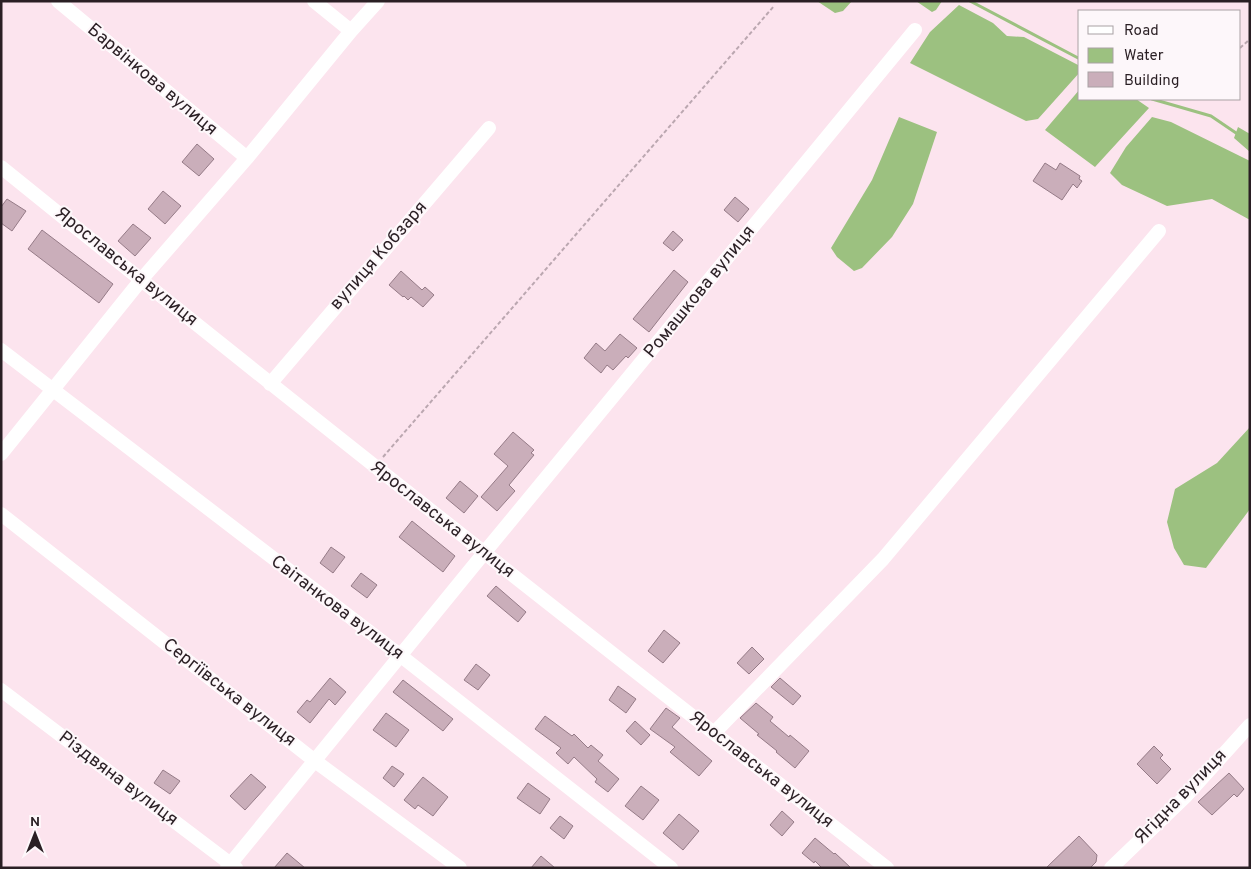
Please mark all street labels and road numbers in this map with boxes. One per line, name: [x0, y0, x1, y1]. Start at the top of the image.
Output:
street label: Барвінкова вулиця: [82, 19, 222, 141]
street label: вулиця Кобзаря: [325, 197, 433, 315]
street label: Ярославська вулиця: [50, 202, 202, 332]
street label: Ромашкова вулиця: [639, 221, 761, 363]
street label: Ярославська вулиця: [365, 456, 519, 584]
street label: Світанкова вулиця: [266, 550, 408, 666]
street label: Сергіївська вулиця: [158, 634, 300, 752]
street label: Ярославська вулиця: [684, 706, 838, 834]
street label: Різдвяна вулиця: [54, 726, 182, 832]
street label: Ягідна вулиця: [1130, 745, 1232, 849]

